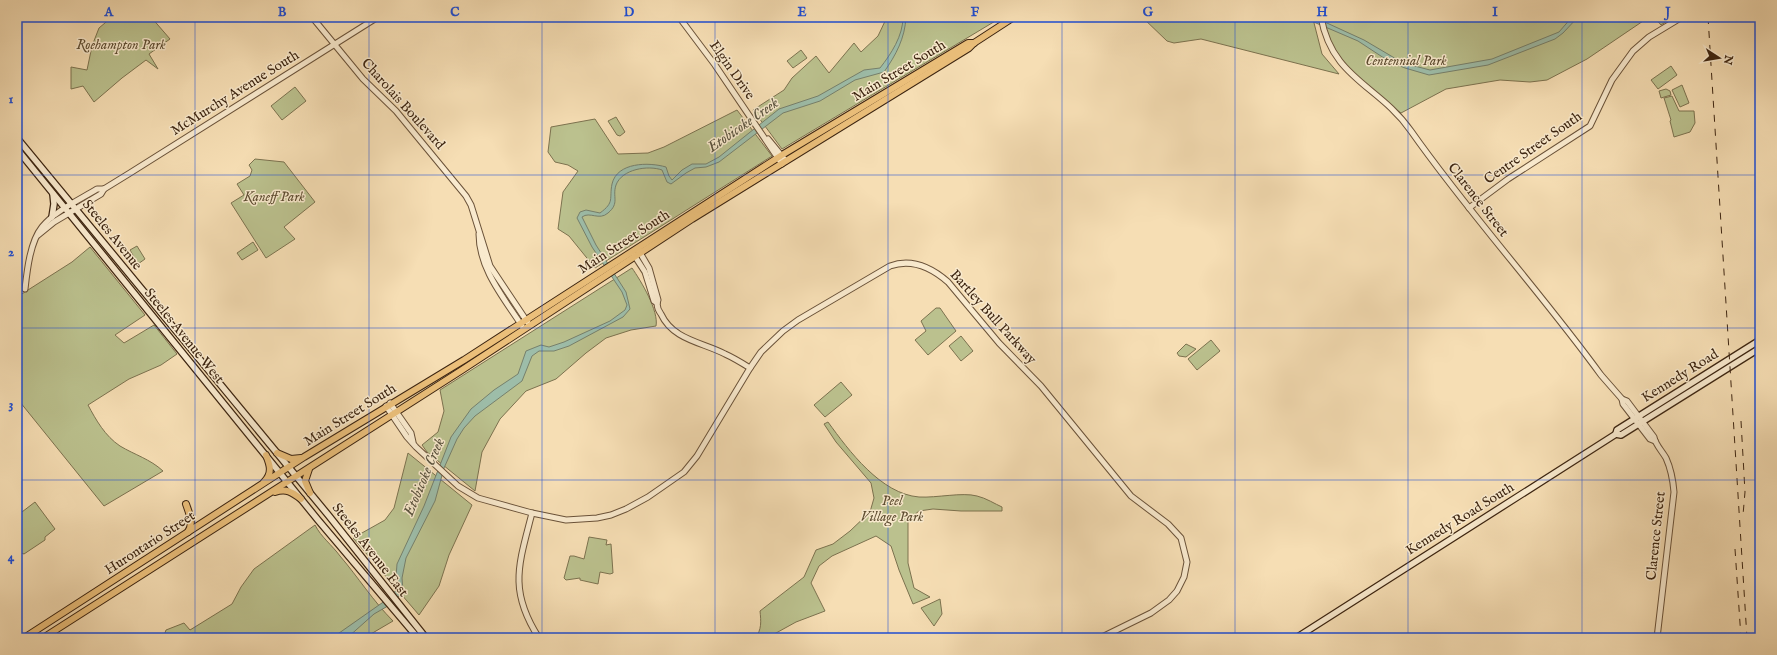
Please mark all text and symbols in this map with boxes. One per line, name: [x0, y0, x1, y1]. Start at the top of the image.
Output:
text: A: [104, 4, 115, 21]
text: B: [278, 4, 287, 21]
text: C: [450, 4, 460, 21]
text: D: [624, 4, 635, 21]
text: E: [797, 4, 807, 21]
text: F: [971, 4, 980, 21]
text: G: [1143, 4, 1154, 21]
text: H: [1316, 4, 1328, 21]
text: I: [1492, 4, 1498, 21]
text: J: [1663, 4, 1671, 21]
park label: Roehampton Park: [76, 36, 166, 54]
street label: Main Street South: [849, 36, 949, 106]
street label: Elgin Drive: [705, 37, 759, 103]
north arrow: [1699, 38, 1739, 78]
street label: McMurchy Avenue South: [168, 46, 303, 140]
park label: Centennial Park: [1365, 52, 1447, 70]
text: N: [1720, 53, 1736, 66]
street label: Charolais Boulevard: [357, 55, 449, 154]
text: 1: [9, 91, 14, 108]
water label: Etobicoke Creek: [703, 93, 782, 157]
street label: Centre Street South: [1481, 107, 1586, 188]
street label: Clarence Street: [1443, 159, 1513, 241]
park label: Kaneff Park: [242, 188, 305, 206]
street label: Steeles Avenue: [78, 196, 146, 274]
street label: Main Street South: [575, 205, 674, 278]
text: 2: [8, 244, 14, 261]
street label: Bartley Bull Parkway: [946, 266, 1040, 368]
street label: Steeles Avenue West: [140, 285, 228, 388]
street label: Kennedy Road: [1638, 345, 1722, 407]
street label: Main Street South: [300, 379, 400, 451]
text: 3: [9, 396, 14, 413]
water label: Etobicoke Creek: [399, 435, 449, 520]
street label: Kennedy Road South: [1403, 478, 1518, 560]
street label: Clarence Street: [1642, 491, 1670, 581]
park label: Peel Village Park: [861, 492, 924, 527]
street label: Steeles Avenue East: [328, 499, 412, 601]
street label: Hurontario Street: [101, 507, 199, 579]
text: 4: [8, 549, 15, 566]

